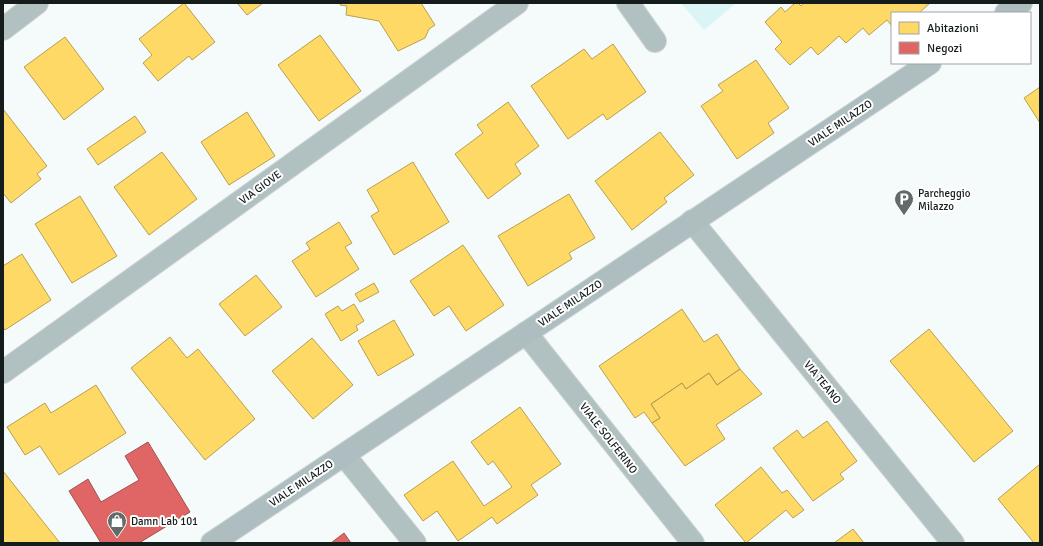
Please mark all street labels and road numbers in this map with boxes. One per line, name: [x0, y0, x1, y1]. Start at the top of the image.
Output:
street label: VIALE MILAZZO: [806, 97, 875, 150]
street label: VIA GIOVE: [237, 168, 284, 207]
street label: VIALE MILAZZO: [536, 277, 605, 330]
street label: VIA TEANO: [801, 358, 844, 407]
street label: VIALE SOLFERINO: [577, 400, 640, 476]
street label: VIALE MILAZZO: [267, 457, 336, 510]

